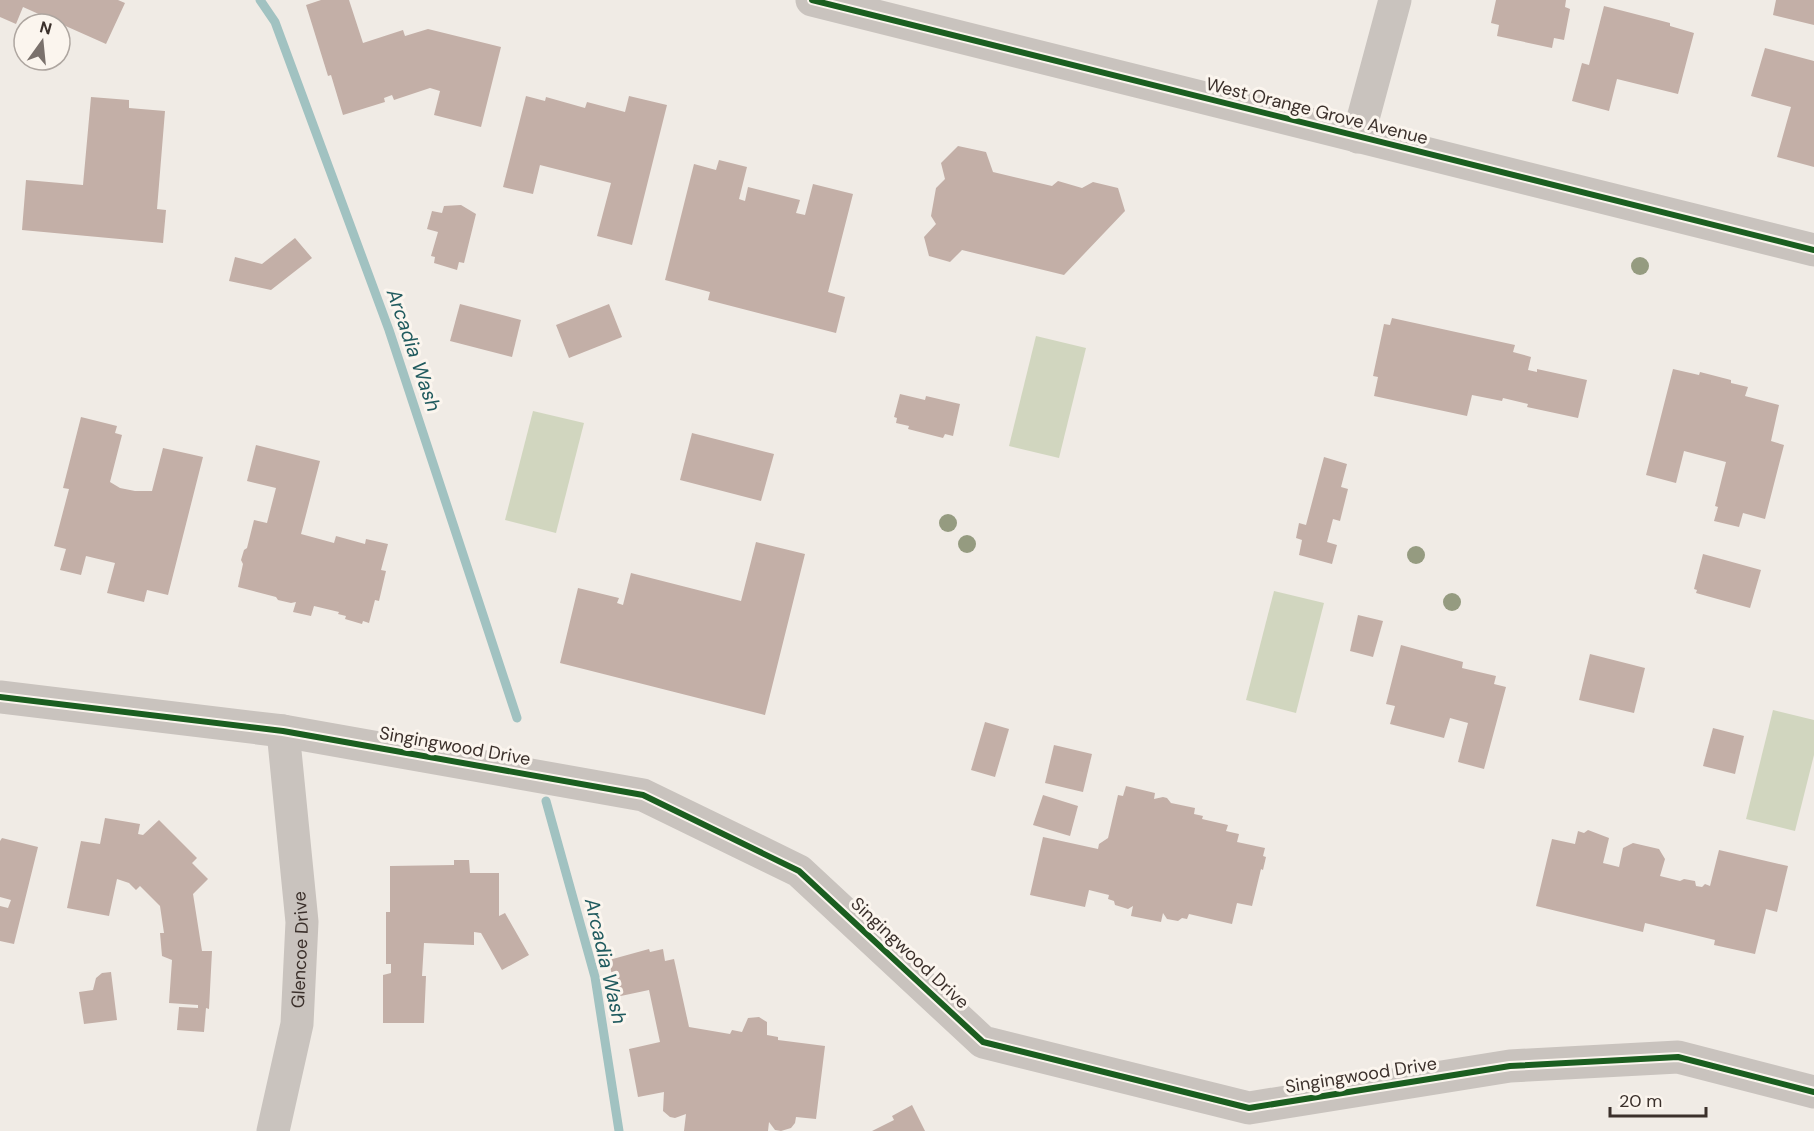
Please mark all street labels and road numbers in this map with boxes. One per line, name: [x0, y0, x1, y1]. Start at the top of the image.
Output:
street label: West Orange Grove Avenue: [1203, 72, 1431, 150]
street label: Singingwood Drive: [377, 721, 533, 771]
street label: Glencoe Drive: [286, 890, 314, 1009]
street label: Singingwood Drive: [846, 892, 974, 1014]
street label: Singingwood Drive: [1283, 1051, 1439, 1099]

